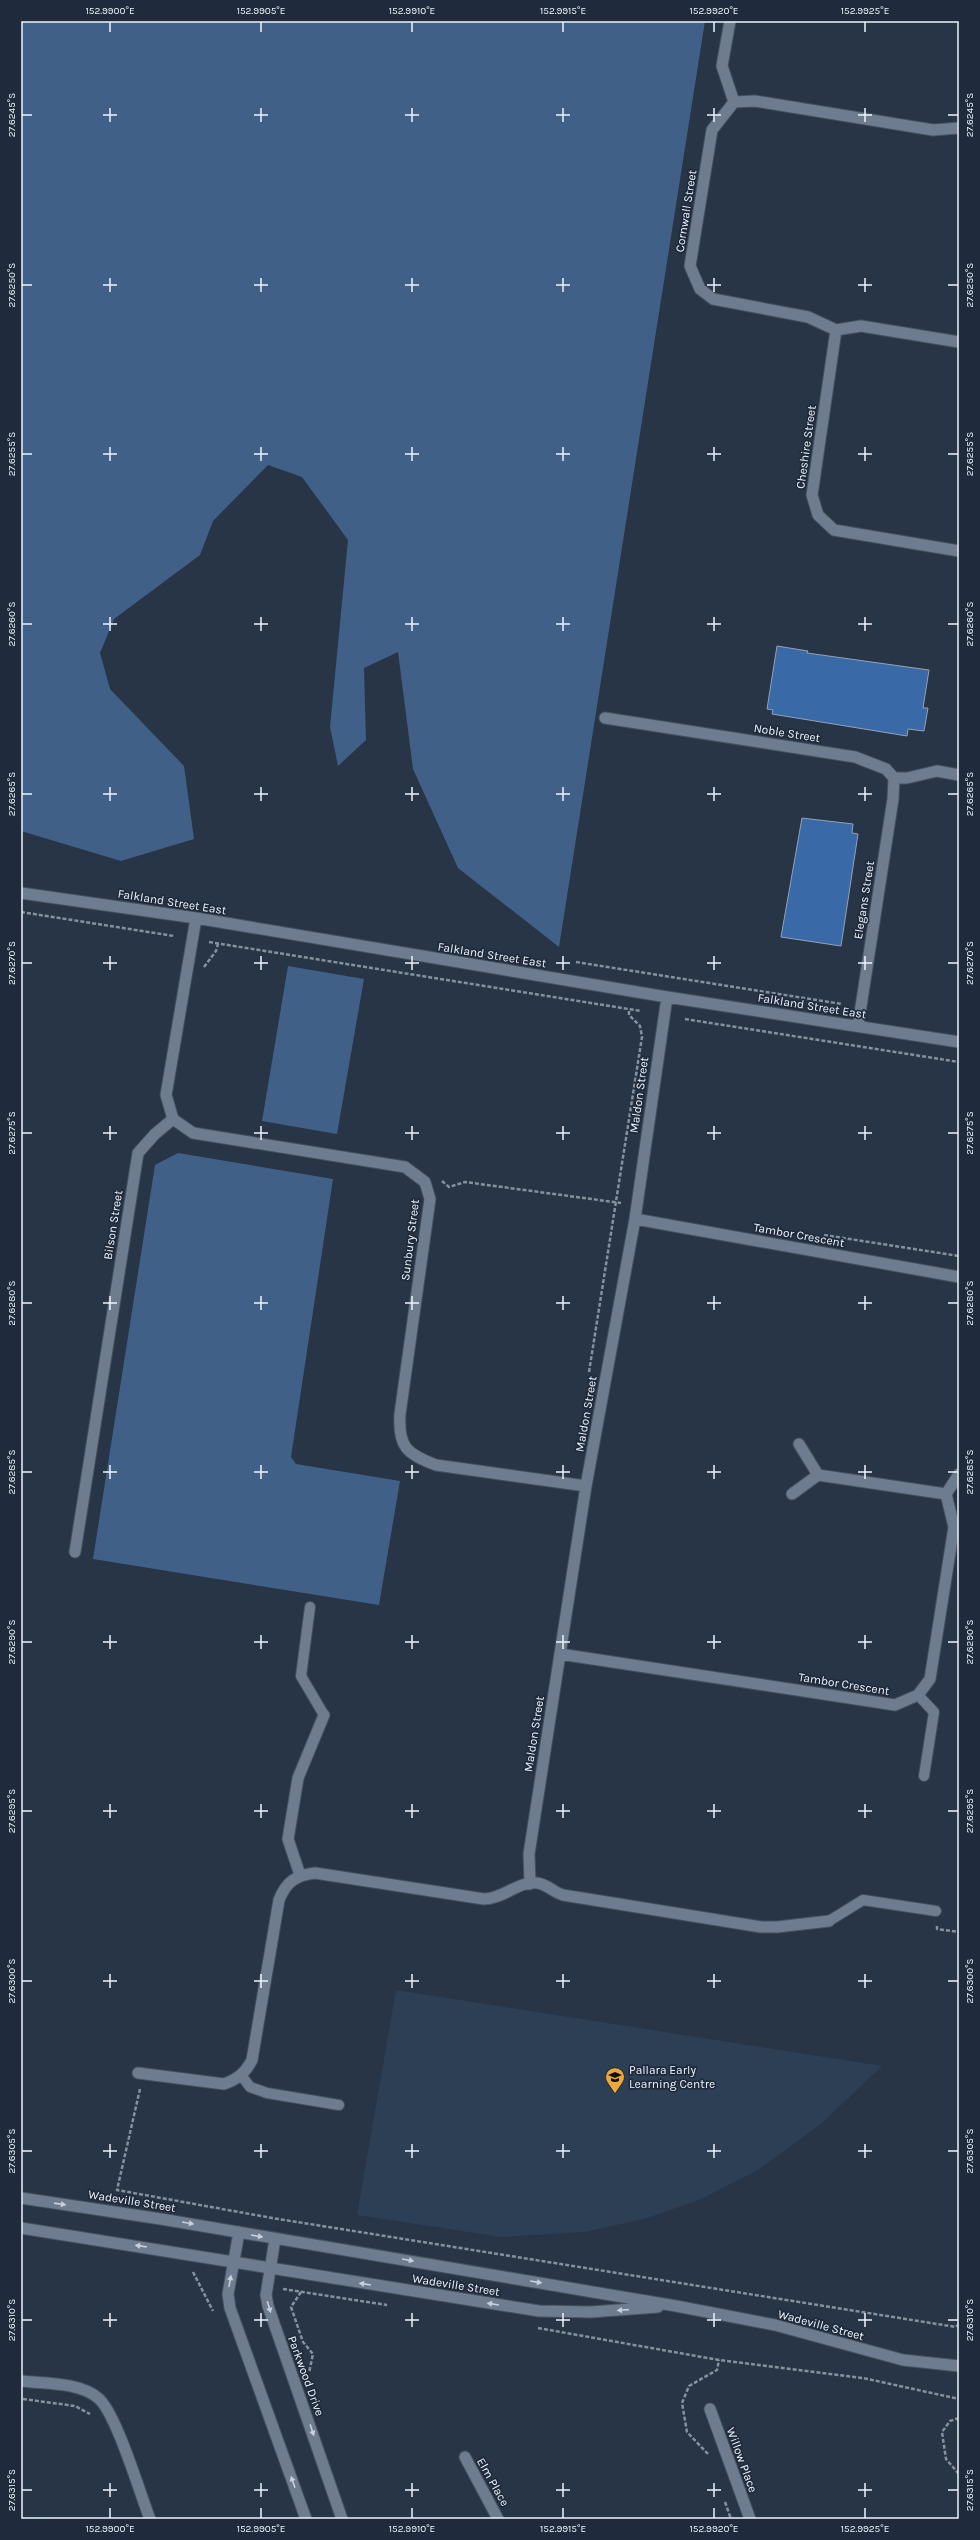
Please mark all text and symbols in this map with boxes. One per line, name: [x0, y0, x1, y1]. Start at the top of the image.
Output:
text: 152.9900°E: [85, 5, 135, 17]
text: 152.9905°E: [237, 5, 285, 17]
text: 152.9910°E: [389, 5, 435, 17]
text: 152.9915°E: [540, 5, 586, 17]
text: 152.9920°E: [690, 5, 738, 17]
text: 152.9925°E: [841, 5, 889, 17]
text: 27.6245°S: [6, 93, 18, 137]
text: 27.6245°S: [964, 93, 976, 137]
street label: Cornwall Street: [673, 168, 700, 253]
text: 27.6250°S: [6, 263, 18, 307]
text: 27.6250°S: [964, 263, 976, 307]
street label: Cheshire Street: [793, 404, 819, 490]
text: 27.6255°S: [6, 432, 18, 476]
text: 27.6255°S: [964, 432, 976, 476]
text: 27.6260°S: [6, 602, 18, 646]
text: 27.6260°S: [964, 602, 976, 646]
street label: Noble Street: [753, 721, 822, 745]
text: 27.6265°S: [6, 772, 18, 816]
text: 27.6265°S: [964, 772, 976, 816]
street label: Elegans Street: [851, 859, 877, 940]
street label: Falkland Street East: [117, 886, 228, 918]
street label: Falkland Street East: [437, 939, 548, 971]
text: 27.6270°S: [6, 941, 18, 985]
text: 27.6270°S: [964, 941, 976, 985]
street label: Falkland Street East: [757, 990, 868, 1022]
street label: Maldon Street: [627, 1056, 651, 1134]
text: 27.6275°S: [6, 1111, 18, 1155]
text: 27.6275°S: [964, 1111, 976, 1155]
street label: Bilson Street: [101, 1189, 125, 1261]
street label: Sunbury Street: [398, 1198, 422, 1281]
street label: Tambor Crescent: [753, 1220, 846, 1250]
text: 27.6280°S: [6, 1280, 18, 1326]
text: 27.6280°S: [964, 1280, 976, 1326]
street label: Maldon Street: [572, 1374, 600, 1453]
text: 27.6285°S: [6, 1449, 18, 1495]
text: 27.6285°S: [964, 1449, 976, 1495]
text: 27.6290°S: [6, 1620, 18, 1664]
text: 27.6290°S: [964, 1620, 976, 1664]
street label: Tambor Crescent: [798, 1670, 891, 1698]
street label: Maldon Street: [521, 1694, 547, 1773]
text: 27.6295°S: [6, 1789, 18, 1833]
text: 27.6295°S: [964, 1789, 976, 1833]
text: 27.6300°S: [6, 1958, 18, 2004]
text: 27.6300°S: [964, 1958, 976, 2004]
place label: Pallara Early Learning Centre: [629, 2063, 715, 2091]
school or university icon: Pallara Early Learning Centre: [604, 2066, 626, 2094]
text: 27.6305°S: [6, 2129, 18, 2173]
text: 27.6305°S: [964, 2129, 976, 2173]
street label: Wadeville Street: [87, 2187, 177, 2215]
one-way arrow: [54, 2201, 66, 2207]
one-way arrow: [182, 2220, 194, 2226]
one-way arrow: [251, 2233, 263, 2239]
one-way arrow: [135, 2243, 147, 2249]
one-way arrow: [401, 2257, 414, 2263]
street label: Wadeville Street: [411, 2271, 501, 2299]
one-way arrow: [227, 2275, 233, 2288]
one-way arrow: [530, 2279, 542, 2285]
one-way arrow: [359, 2281, 371, 2287]
text: 27.6310°S: [6, 2299, 18, 2341]
text: 27.6310°S: [964, 2299, 976, 2341]
one-way arrow: [266, 2301, 272, 2313]
one-way arrow: [487, 2301, 499, 2307]
one-way arrow: [617, 2306, 629, 2313]
street label: Wadeville Street: [776, 2307, 866, 2343]
street label: Parkwood Drive: [285, 2334, 327, 2418]
one-way arrow: [309, 2424, 315, 2436]
street label: Willow Place: [724, 2426, 760, 2494]
street label: Elm Place: [474, 2455, 512, 2509]
text: 27.6315°S: [6, 2469, 18, 2511]
text: 27.6315°S: [964, 2469, 976, 2511]
one-way arrow: [290, 2476, 296, 2488]
text: 152.9900°E: [85, 2523, 135, 2535]
text: 152.9905°E: [237, 2523, 285, 2535]
text: 152.9910°E: [389, 2523, 435, 2535]
text: 152.9915°E: [540, 2523, 586, 2535]
text: 152.9920°E: [690, 2523, 738, 2535]
text: 152.9925°E: [841, 2523, 889, 2535]

